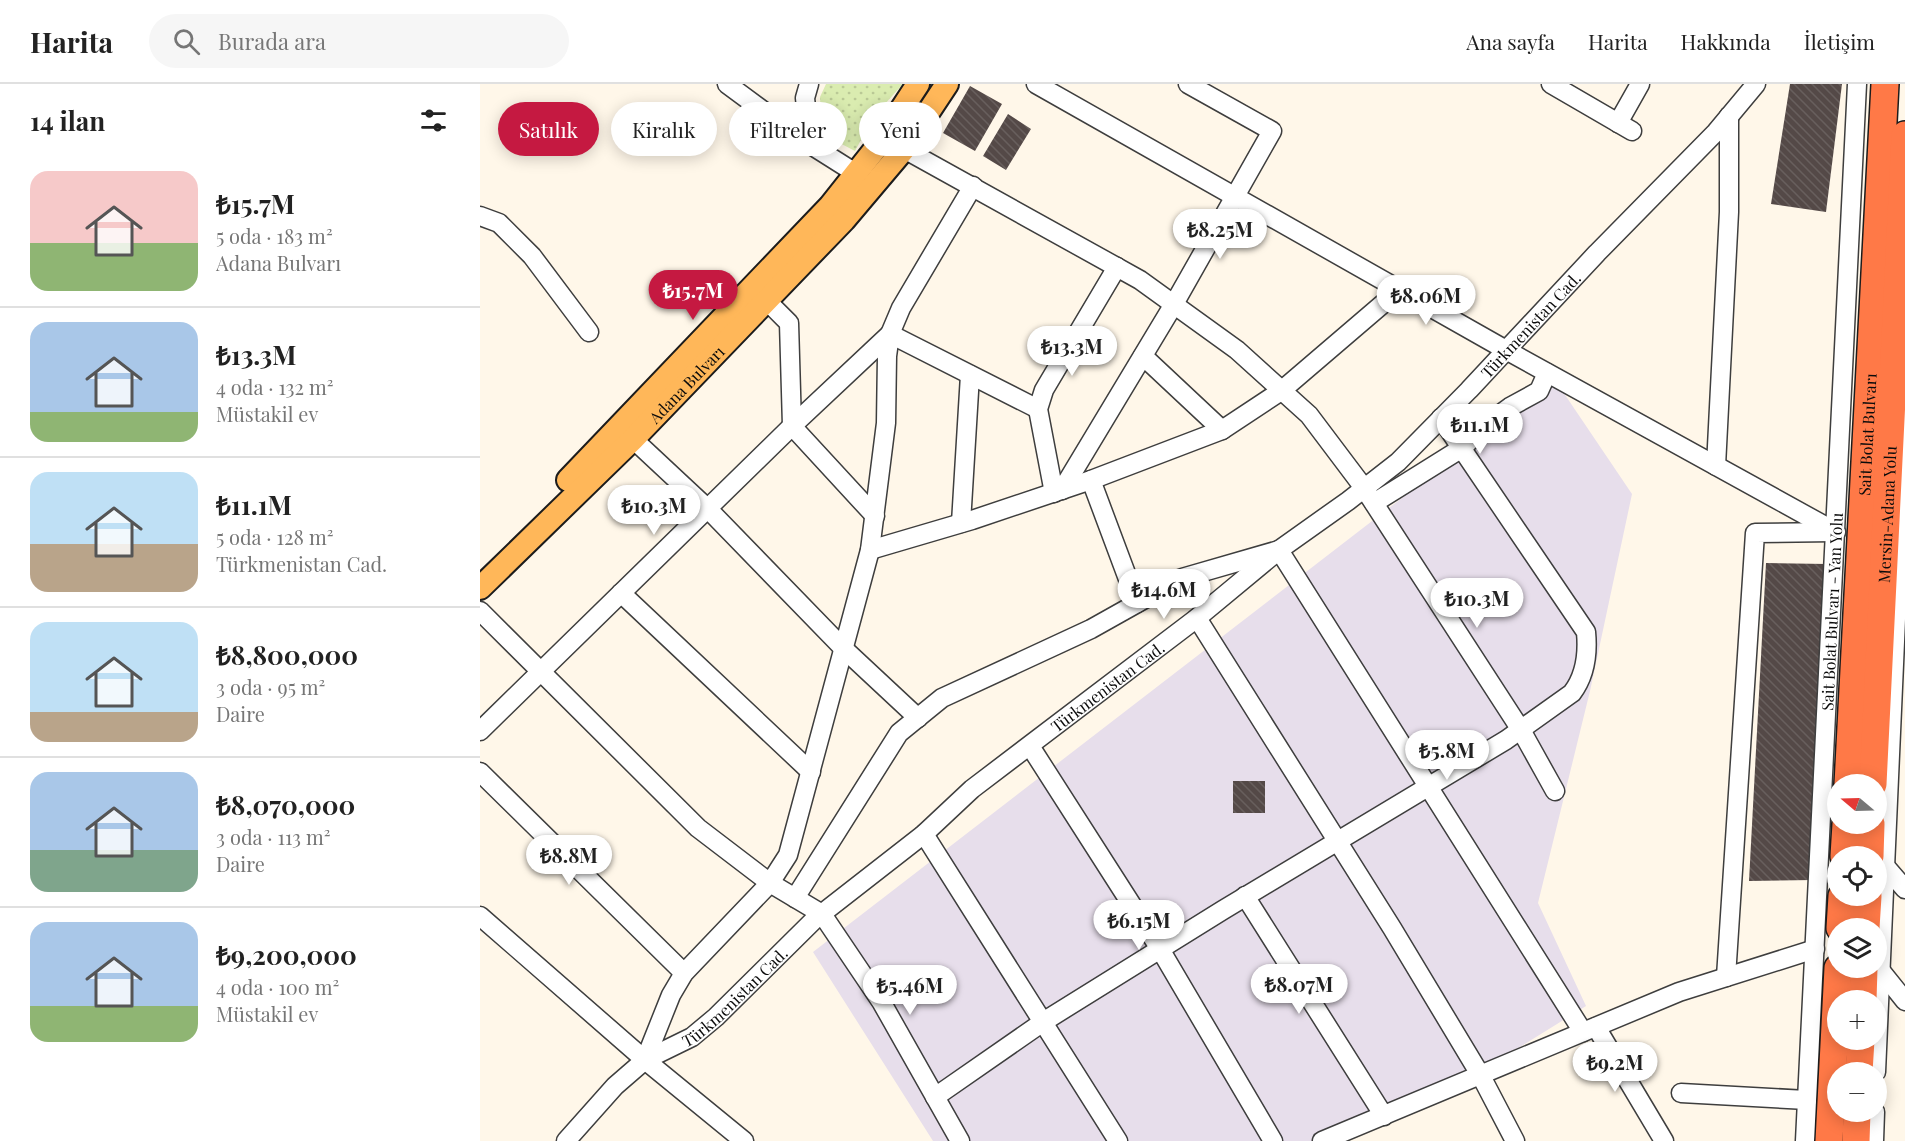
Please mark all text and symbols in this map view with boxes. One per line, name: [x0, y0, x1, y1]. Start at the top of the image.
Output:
search box: [149, 14, 569, 68]
text: Harita: [30, 23, 113, 60]
icon: search: [170, 25, 203, 58]
text: Burada ara: [218, 26, 326, 56]
text: Ana sayfa: [1466, 27, 1555, 55]
text: Harita: [1588, 27, 1648, 55]
text: Hakkında: [1681, 27, 1771, 55]
text: İletişim: [1804, 27, 1875, 55]
chip: Satılık: [498, 102, 599, 156]
chip: Kiralık: [611, 102, 717, 156]
chip: Filtreler: [729, 102, 847, 156]
chip: Yeni: [859, 102, 942, 156]
text: 14 ilan: [30, 103, 105, 138]
icon: filters: [417, 104, 450, 137]
text: ₺15.7M: [216, 186, 295, 221]
icon: home: [78, 195, 150, 267]
pin: ₺8.25M: [1171, 209, 1269, 260]
text: ₺8.25M: [1187, 215, 1253, 242]
text: 5 oda · 183 m²: [216, 222, 333, 249]
text: Adana Bulvarı: [216, 249, 341, 276]
street label: Türkmenistan Cad.: [1476, 267, 1585, 382]
pin: ₺15.7M: [644, 270, 742, 321]
pin: ₺8.06M: [1377, 275, 1475, 326]
text: ₺15.7M: [663, 276, 723, 303]
text: ₺8.06M: [1391, 281, 1461, 308]
pin: ₺13.3M: [1023, 326, 1121, 377]
text: ₺13.3M: [1041, 332, 1103, 359]
text: ₺13.3M: [216, 337, 296, 372]
street label: Adana Bulvarı: [643, 340, 729, 428]
icon: home: [78, 346, 150, 418]
street label: Sait Bolat Bulvarı: [1853, 372, 1880, 496]
text: 4 oda · 132 m²: [216, 373, 334, 400]
text: Müstakil ev: [216, 400, 318, 427]
pin: ₺11.1M: [1431, 404, 1529, 455]
text: ₺11.1M: [1451, 410, 1509, 437]
street label: Mersin-Adana Yolu: [1872, 445, 1900, 583]
pin: ₺10.3M: [605, 485, 703, 536]
text: ₺11.1M: [216, 487, 292, 522]
text: ₺10.3M: [621, 491, 687, 518]
icon: home: [78, 496, 150, 568]
street label: Sait Bolat Bulvarı - Yan Yolu: [1816, 512, 1846, 711]
text: 5 oda · 128 m²: [216, 523, 333, 550]
text: Türkmenistan Cad.: [216, 550, 387, 577]
pin: ₺14.6M: [1115, 569, 1213, 620]
text: ₺14.6M: [1132, 575, 1196, 602]
pin: ₺10.3M: [1428, 578, 1526, 629]
text: ₺10.3M: [1444, 584, 1510, 611]
street label: Türkmenistan Cad.: [1046, 636, 1168, 736]
text: ₺8,800,000: [216, 637, 358, 672]
icon: home: [78, 646, 150, 718]
text: 3 oda · 95 m²: [216, 673, 325, 700]
text: Daire: [216, 700, 265, 727]
pin: ₺5.8M: [1405, 730, 1489, 781]
text: ₺5.8M: [1419, 736, 1475, 763]
north arrow: [1827, 774, 1887, 834]
map controls: [1827, 774, 1887, 1122]
text: ₺8,070,000: [216, 787, 355, 822]
icon: home: [78, 796, 150, 868]
text: 3 oda · 113 m²: [216, 823, 331, 850]
pin: ₺8.8M: [527, 835, 611, 886]
text: ₺8.8M: [540, 841, 598, 868]
button: locate: [1827, 846, 1887, 906]
text: Daire: [216, 850, 265, 877]
pin: ₺6.15M: [1090, 900, 1188, 951]
text: ₺6.15M: [1107, 906, 1171, 933]
button: layers: [1827, 918, 1887, 978]
text: ₺9,200,000: [216, 937, 357, 972]
street label: Türkmenistan Cad.: [678, 942, 791, 1051]
icon: home: [78, 946, 150, 1018]
pin: ₺8.07M: [1250, 964, 1348, 1015]
pin: ₺5.46M: [861, 965, 959, 1016]
text: ₺8.07M: [1265, 970, 1333, 997]
text: ₺5.46M: [877, 971, 943, 998]
text: 4 oda · 100 m²: [216, 973, 339, 1000]
button: +: [1827, 990, 1887, 1050]
text: Müstakil ev: [216, 1000, 318, 1027]
pin: ₺9.2M: [1573, 1042, 1657, 1093]
text: ₺9.2M: [1587, 1048, 1643, 1075]
button: −: [1827, 1062, 1887, 1122]

